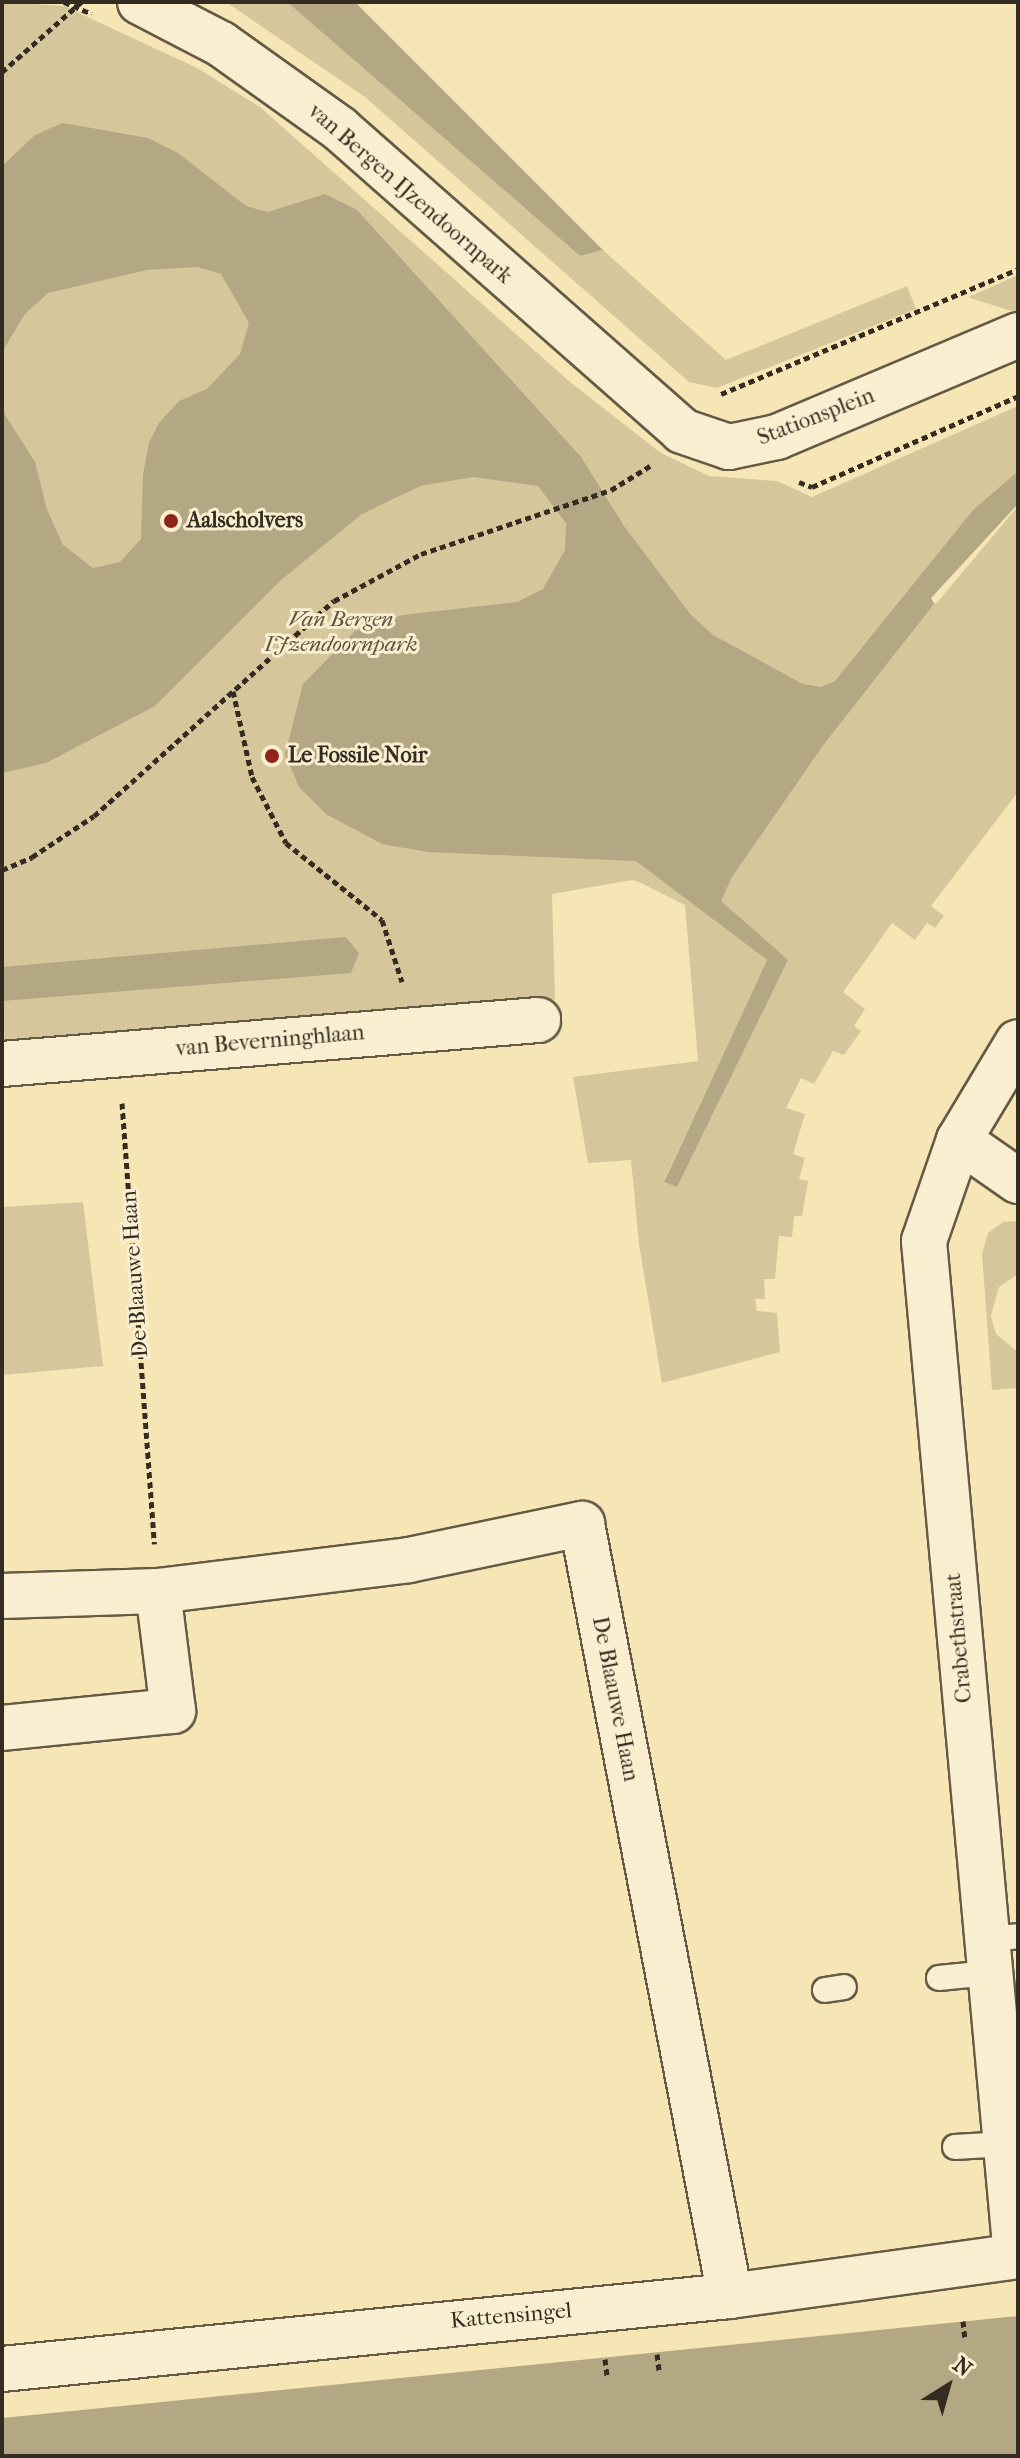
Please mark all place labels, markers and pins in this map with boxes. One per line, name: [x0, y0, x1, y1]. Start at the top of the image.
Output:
place label: Aalscholvers: [187, 508, 303, 534]
marker: Aalscholvers: [162, 512, 180, 530]
place label: Le Fossile Noir: [288, 743, 427, 769]
marker: Le Fossile Noir: [263, 747, 281, 765]

